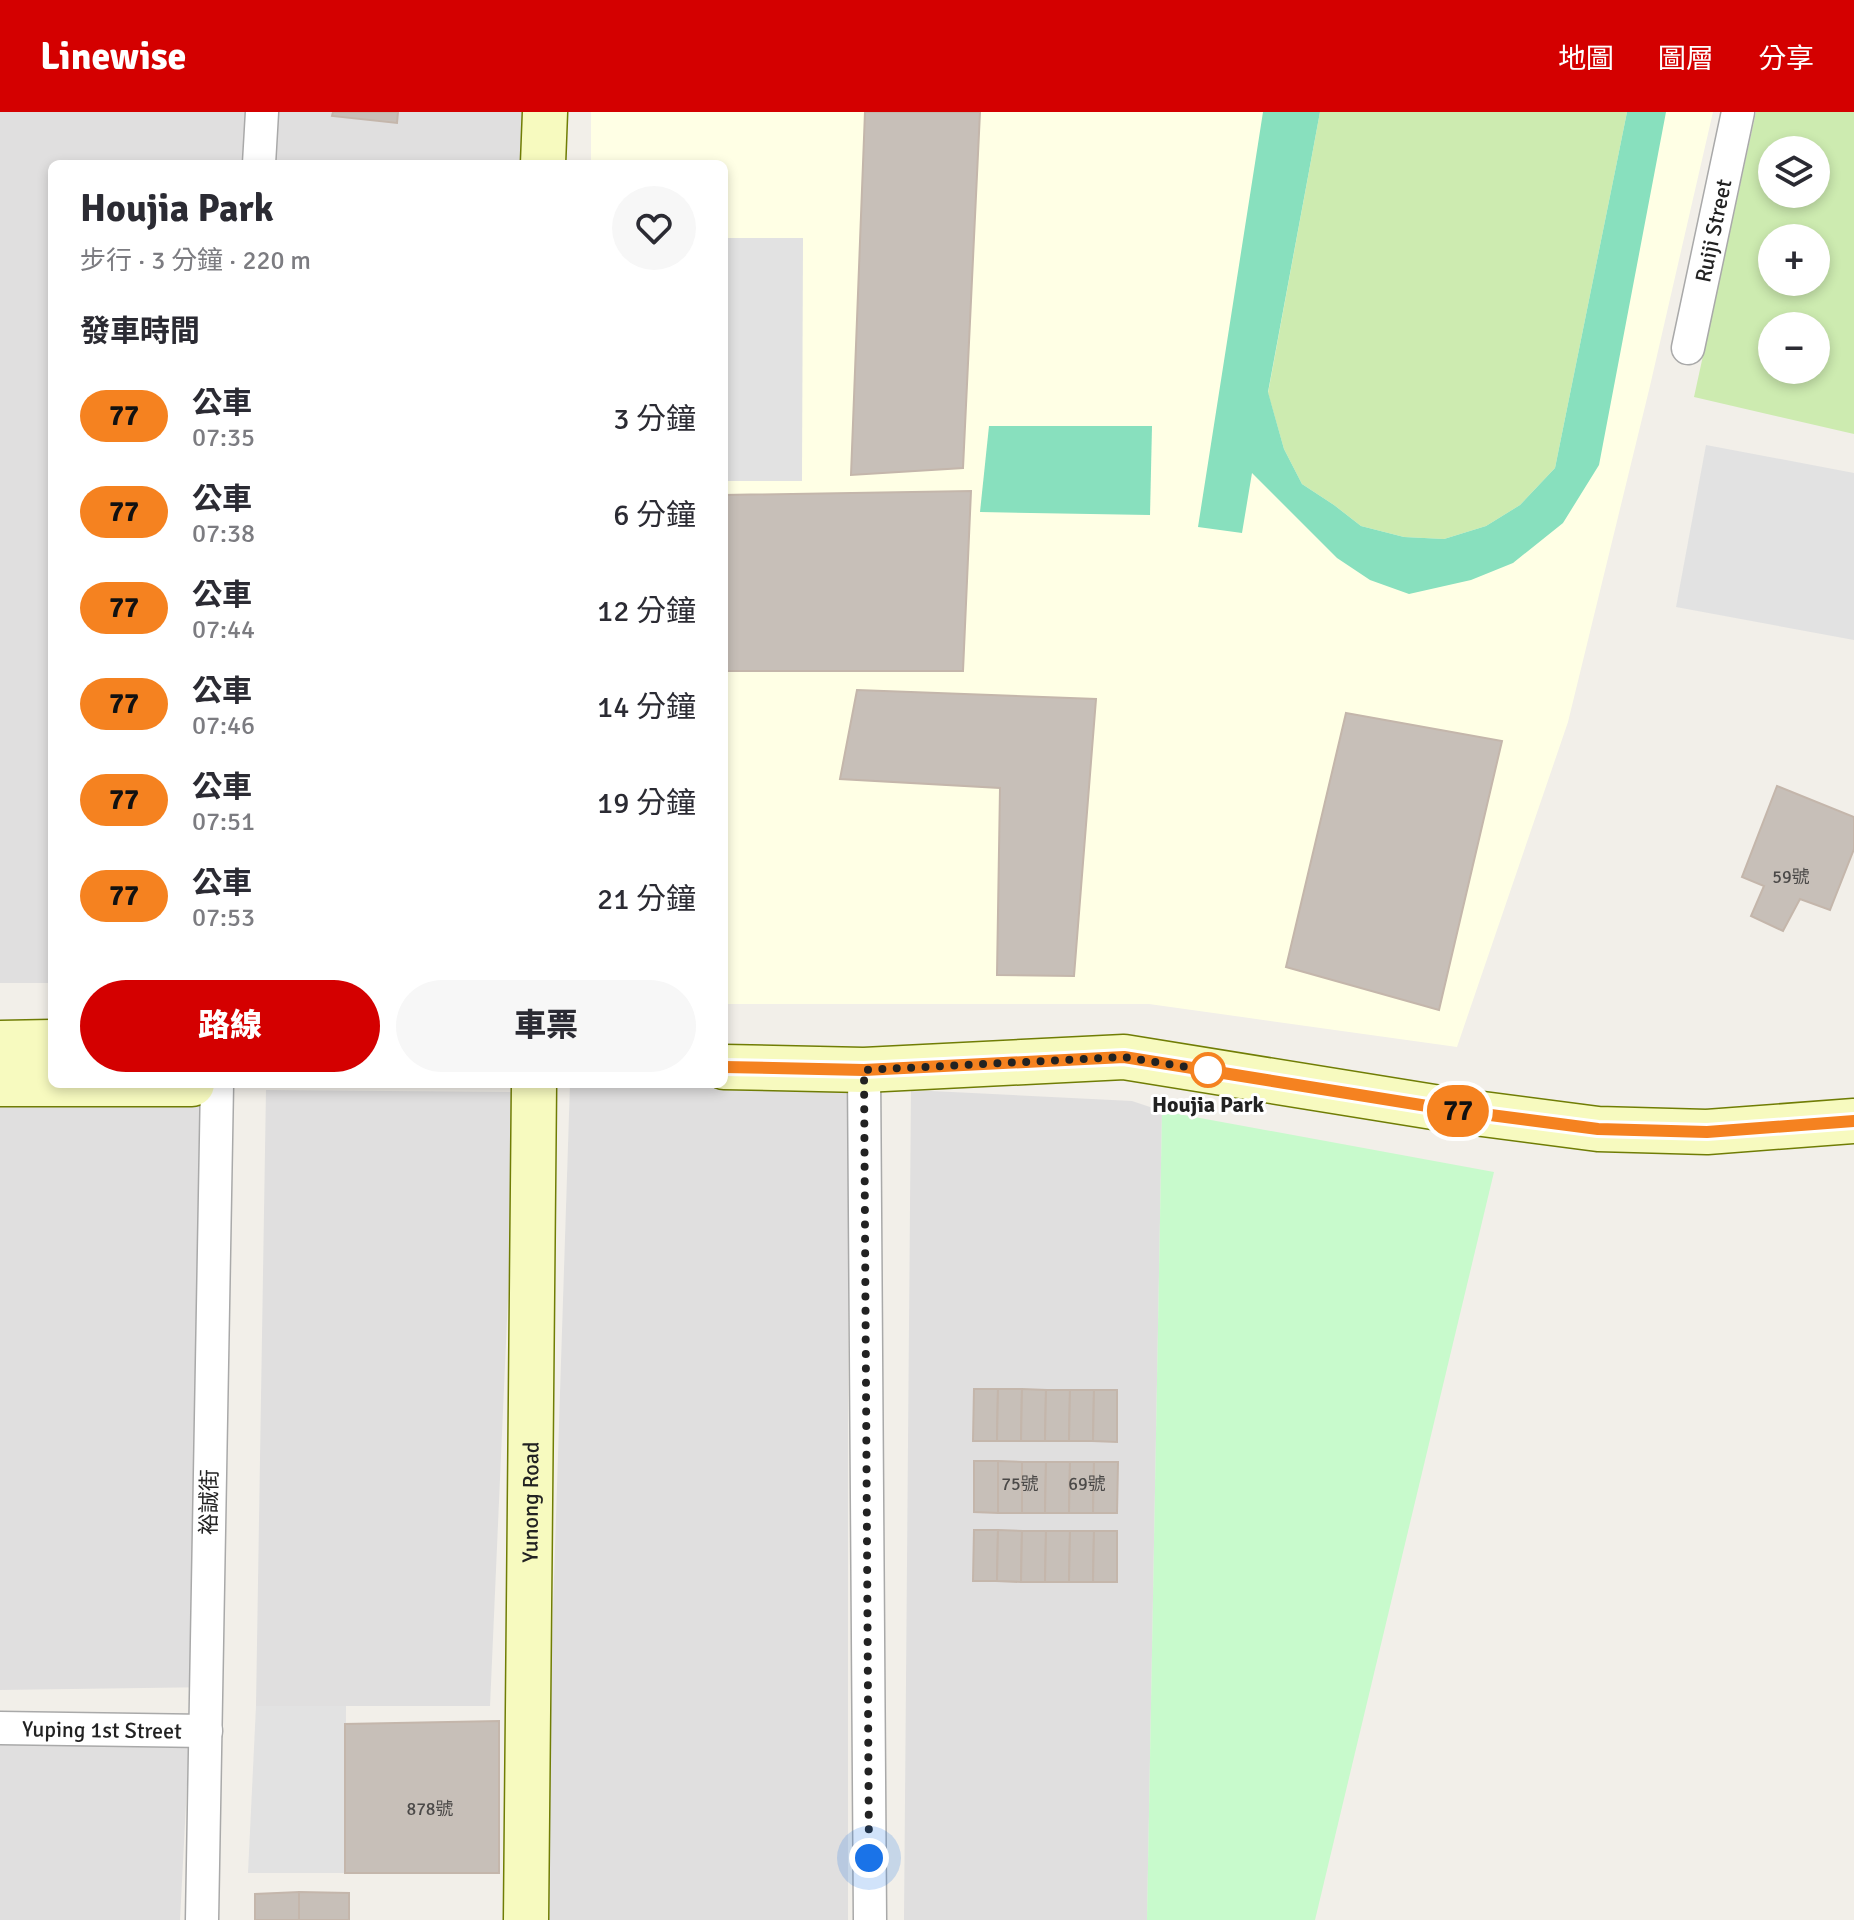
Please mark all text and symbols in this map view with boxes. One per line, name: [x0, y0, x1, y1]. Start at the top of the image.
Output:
text: Linewise: [40, 33, 187, 80]
text: 地圖: [1558, 42, 1614, 76]
text: 圖層: [1658, 42, 1714, 76]
text: 分享: [1758, 42, 1814, 76]
map controls: [1758, 136, 1830, 384]
button: layers: [1758, 136, 1830, 208]
street label: Ruiji Street: [1689, 176, 1737, 285]
text: Houjia Park: [80, 185, 274, 232]
button: heart: [612, 186, 696, 270]
button: +: [1758, 224, 1830, 296]
text: 步行 · 3 分鐘 · 220 m: [80, 245, 311, 277]
button: −: [1758, 312, 1830, 384]
text: 發車時間: [80, 313, 200, 350]
text: 公車: [192, 385, 252, 422]
text: 77: [109, 399, 139, 433]
text: 3 分鐘: [613, 401, 696, 438]
text: 07:35: [192, 422, 255, 454]
text: 公車: [192, 481, 252, 518]
text: 77: [109, 495, 139, 529]
text: 6 分鐘: [613, 497, 696, 534]
text: 07:38: [192, 518, 255, 550]
text: 公車: [192, 577, 252, 614]
text: 77: [109, 591, 139, 625]
text: 12 分鐘: [597, 593, 696, 630]
text: 07:44: [192, 614, 255, 646]
text: 公車: [192, 673, 252, 710]
text: 77: [109, 687, 139, 721]
text: 14 分鐘: [597, 689, 696, 726]
text: 07:46: [192, 710, 255, 742]
text: 公車: [192, 769, 252, 806]
text: 77: [109, 783, 139, 817]
text: 19 分鐘: [597, 785, 696, 822]
text: 07:51: [192, 806, 255, 838]
text: 公車: [192, 865, 252, 902]
house number: 59號: [1772, 866, 1810, 888]
text: 77: [109, 879, 139, 913]
text: 21 分鐘: [597, 881, 696, 918]
text: 07:53: [192, 902, 255, 934]
button: 路線: [80, 980, 380, 1072]
button: 車票: [396, 980, 696, 1072]
marker: Houjia Park: [1191, 1053, 1225, 1087]
line badge: 77: [1422, 1085, 1494, 1137]
place label: Houjia Park: [1152, 1091, 1265, 1118]
text: 77: [1443, 1094, 1473, 1128]
street label: Yunong Road: [516, 1441, 544, 1563]
street label: 裕誠街: [195, 1469, 223, 1535]
house number: 75號: [1001, 1473, 1039, 1495]
house number: 69號: [1068, 1473, 1106, 1495]
street label: Yuping 1st Street: [22, 1715, 182, 1744]
house number: 878號: [406, 1798, 454, 1820]
your location: [849, 1838, 889, 1878]

